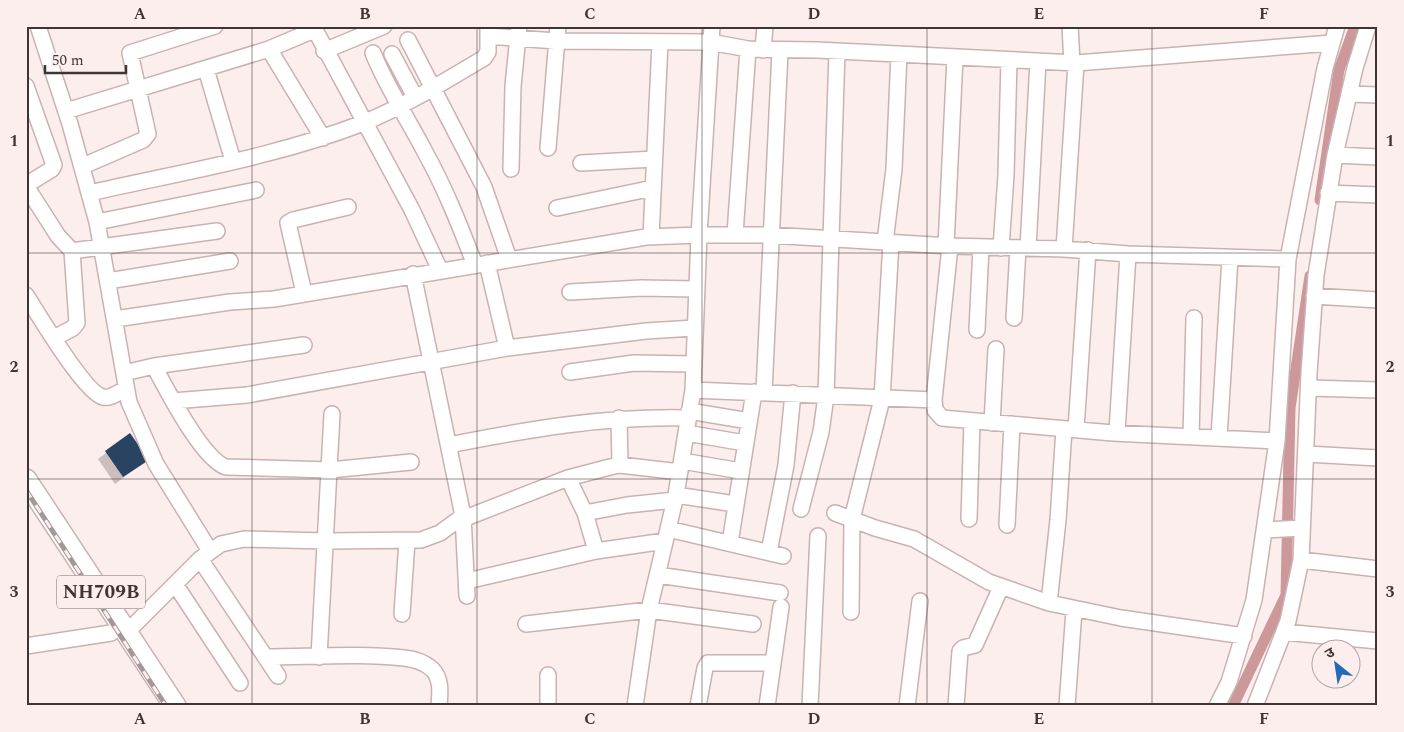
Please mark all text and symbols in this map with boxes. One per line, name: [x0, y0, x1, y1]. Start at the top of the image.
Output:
text: A: [134, 2, 147, 26]
text: B: [359, 2, 371, 26]
text: C: [584, 2, 596, 26]
text: D: [808, 2, 821, 26]
text: E: [1034, 2, 1044, 26]
text: F: [1259, 2, 1269, 26]
scale bar: [45, 42, 126, 74]
text: 50 m: [52, 49, 84, 72]
text: 1: [10, 129, 18, 153]
text: 1: [1386, 129, 1394, 153]
text: 2: [10, 355, 19, 379]
text: 2: [1386, 355, 1395, 379]
road number: NH709B: [57, 576, 145, 608]
text: 3: [10, 580, 19, 604]
text: 3: [1386, 580, 1395, 604]
north arrow: [1312, 640, 1362, 690]
text: उ: [1321, 642, 1339, 664]
text: A: [134, 707, 147, 731]
text: B: [359, 707, 371, 731]
text: C: [584, 707, 596, 731]
text: D: [808, 707, 821, 731]
text: E: [1034, 707, 1044, 731]
text: F: [1259, 707, 1269, 731]

